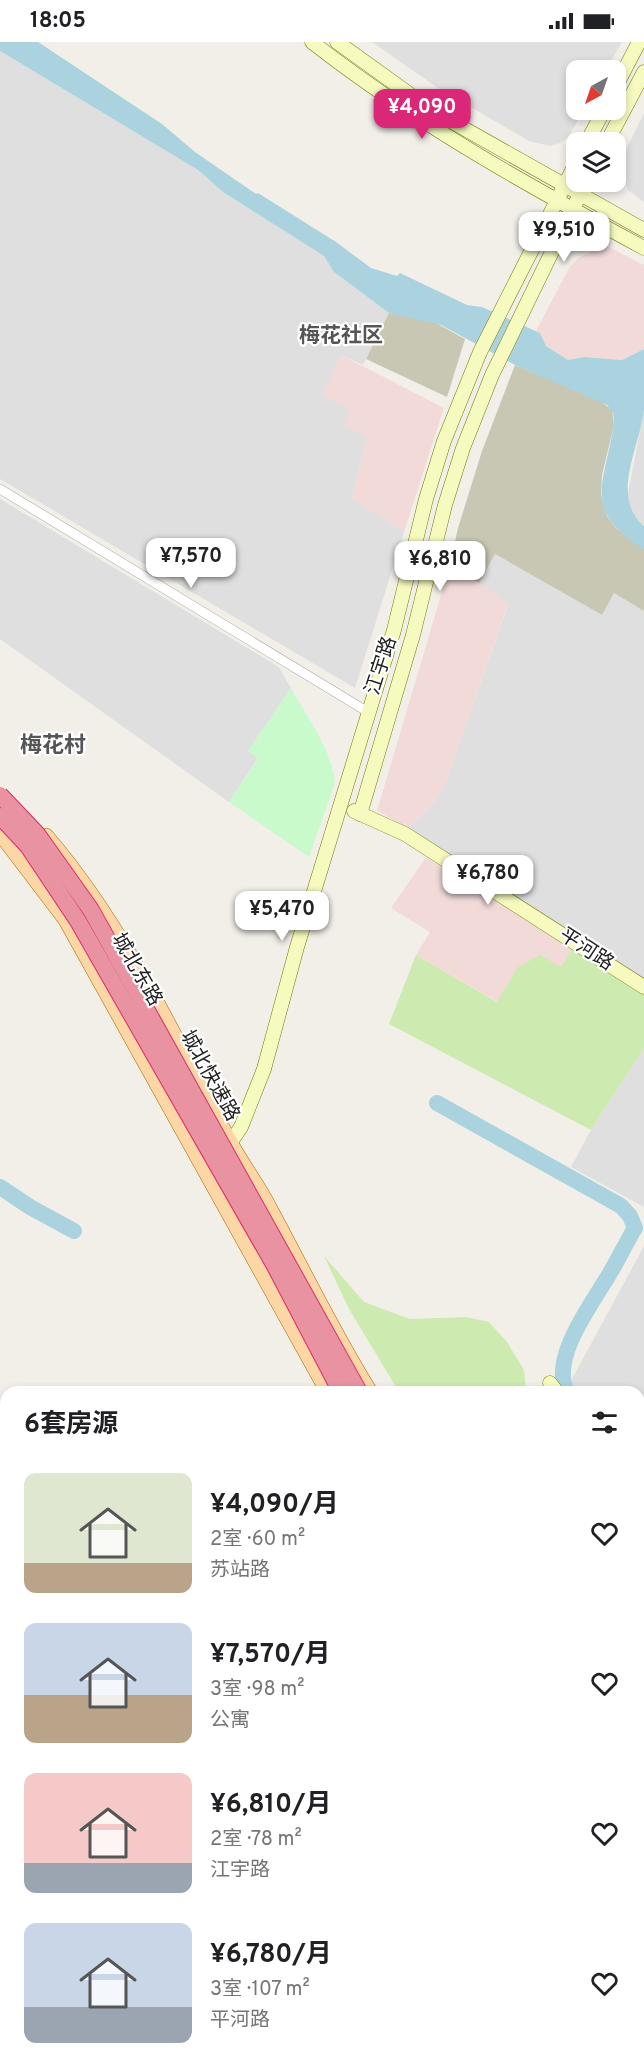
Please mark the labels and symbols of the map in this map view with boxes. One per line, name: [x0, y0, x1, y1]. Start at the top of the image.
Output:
north arrow: [566, 60, 626, 120]
pin: ¥4,090: [373, 89, 471, 140]
pin: ¥9,510: [515, 212, 613, 263]
district label: 梅花社区: [299, 323, 383, 350]
pin: ¥7,570: [142, 538, 240, 589]
pin: ¥6,810: [391, 541, 489, 592]
street label: 江宇路: [360, 633, 404, 699]
district label: 梅花村: [20, 733, 86, 760]
pin: ¥6,780: [439, 855, 537, 906]
pin: ¥5,470: [233, 891, 331, 942]
street label: 平河路: [554, 923, 618, 977]
street label: 城北东路: [105, 929, 167, 1011]
street label: 城北快速路: [173, 1026, 245, 1126]

